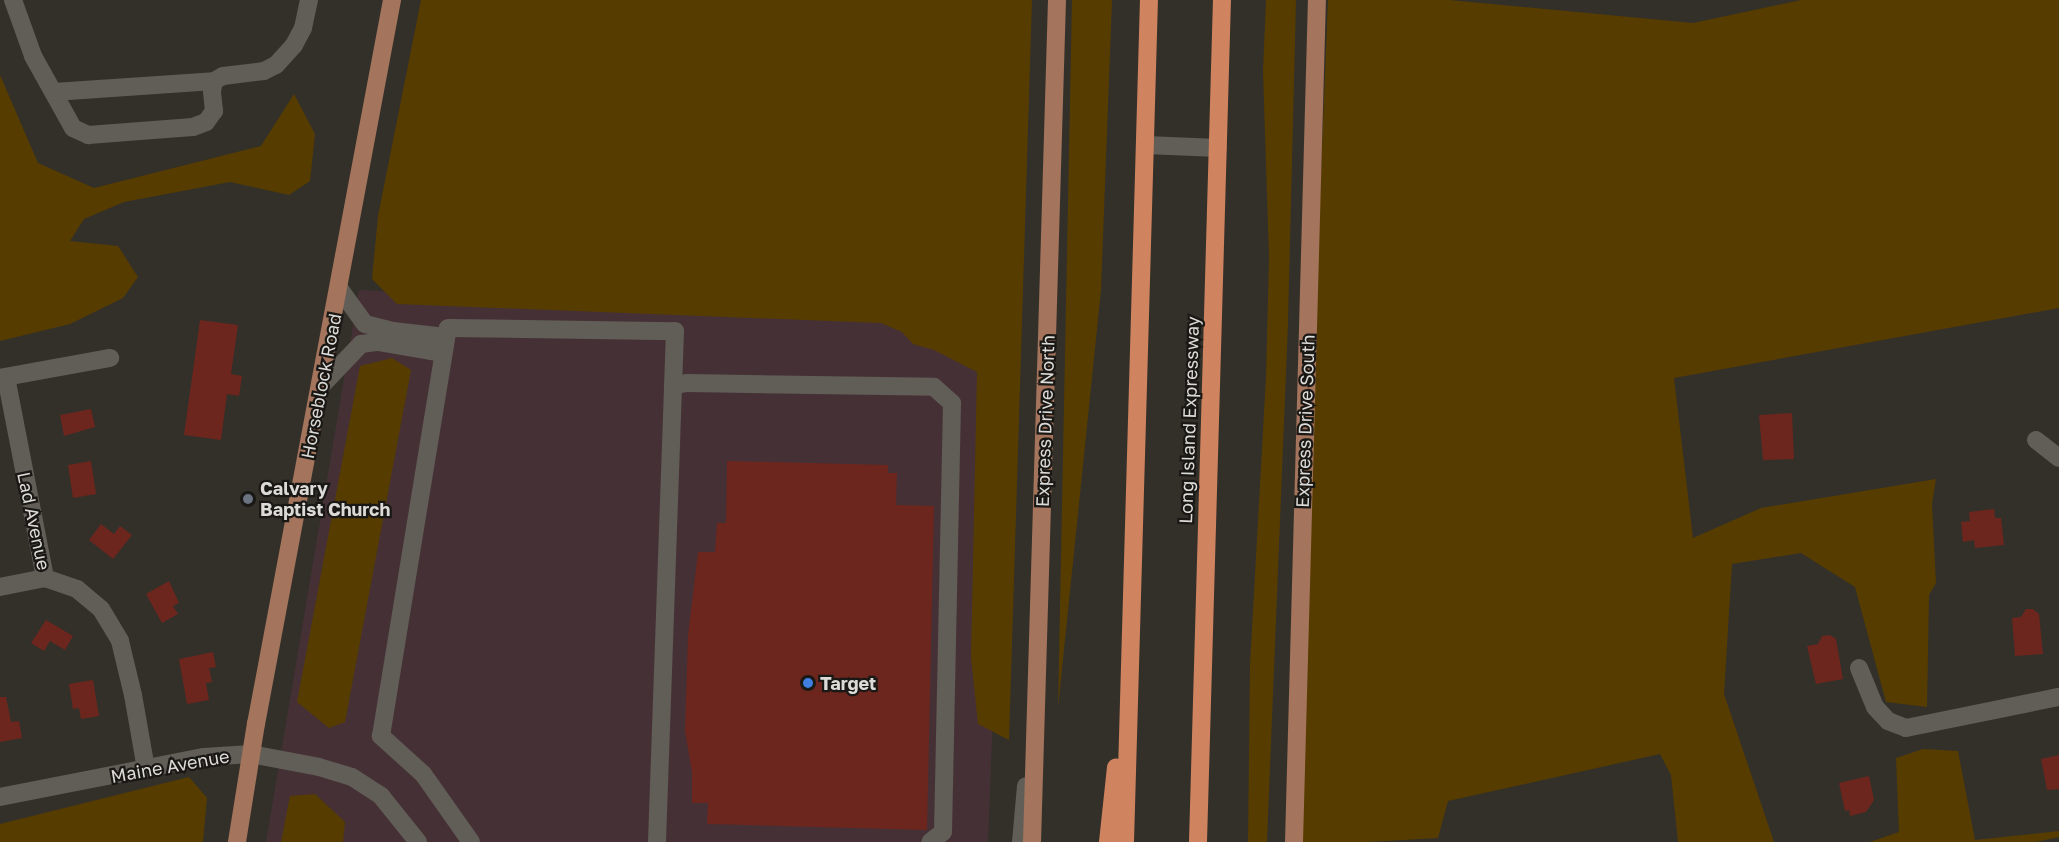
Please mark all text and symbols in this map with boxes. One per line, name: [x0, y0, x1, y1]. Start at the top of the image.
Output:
street label: Horseblock Road: [296, 312, 346, 460]
street label: Long Island Expressway: [1175, 316, 1203, 524]
street label: Express Drive South: [1291, 334, 1319, 508]
street label: Express Drive North: [1031, 335, 1059, 507]
street label: Lad Avenue: [13, 470, 55, 572]
place label: Calvary Baptist Church: [260, 478, 390, 520]
marker: Calvary Baptist Church: [241, 492, 255, 506]
place label: Target: [820, 672, 876, 694]
marker: Target: [801, 676, 815, 690]
street label: Maine Avenue: [109, 745, 231, 787]

